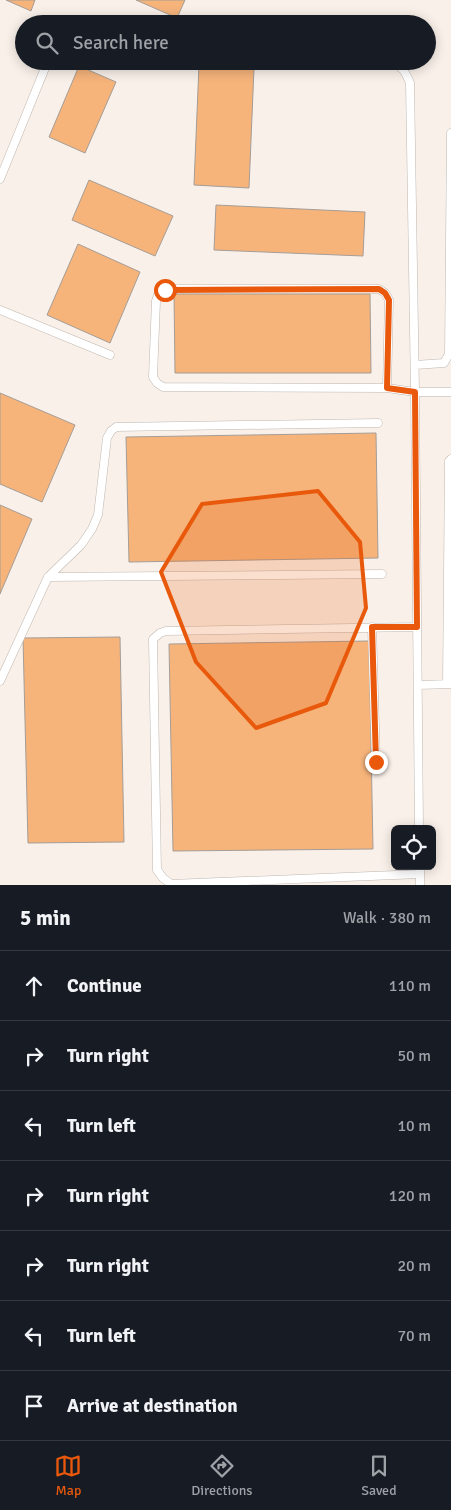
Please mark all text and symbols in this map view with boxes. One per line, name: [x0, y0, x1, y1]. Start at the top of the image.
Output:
search box: [15, 15, 436, 70]
icon: search: [33, 29, 61, 57]
text: Search here: [73, 31, 169, 55]
route start: [154, 279, 177, 302]
route end: [365, 751, 388, 774]
map controls: [391, 825, 436, 870]
button: locate: [391, 825, 436, 870]
text: 5 min: [20, 905, 71, 931]
text: Walk · 380 m: [343, 908, 431, 928]
icon: ahead: [20, 972, 48, 1000]
text: Continue: [67, 974, 142, 998]
text: 110 m: [389, 976, 431, 996]
icon: right: [20, 1042, 48, 1070]
text: Turn right: [67, 1044, 149, 1068]
text: 50 m: [397, 1046, 431, 1066]
icon: left: [20, 1112, 48, 1140]
text: Turn left: [67, 1114, 136, 1138]
text: 10 m: [397, 1116, 431, 1136]
icon: right: [20, 1182, 48, 1210]
text: Turn right: [67, 1184, 149, 1208]
text: 120 m: [389, 1186, 431, 1206]
icon: right: [20, 1252, 48, 1280]
text: Turn right: [67, 1254, 149, 1278]
text: 20 m: [397, 1256, 431, 1276]
icon: left: [20, 1322, 48, 1350]
text: Turn left: [67, 1324, 136, 1348]
text: 70 m: [397, 1326, 431, 1346]
icon: arrive: [20, 1392, 48, 1420]
text: Arrive at destination: [67, 1394, 238, 1418]
tab: Map: [54, 1452, 82, 1499]
tab: Directions: [191, 1452, 252, 1499]
tab: Saved: [361, 1452, 397, 1499]

